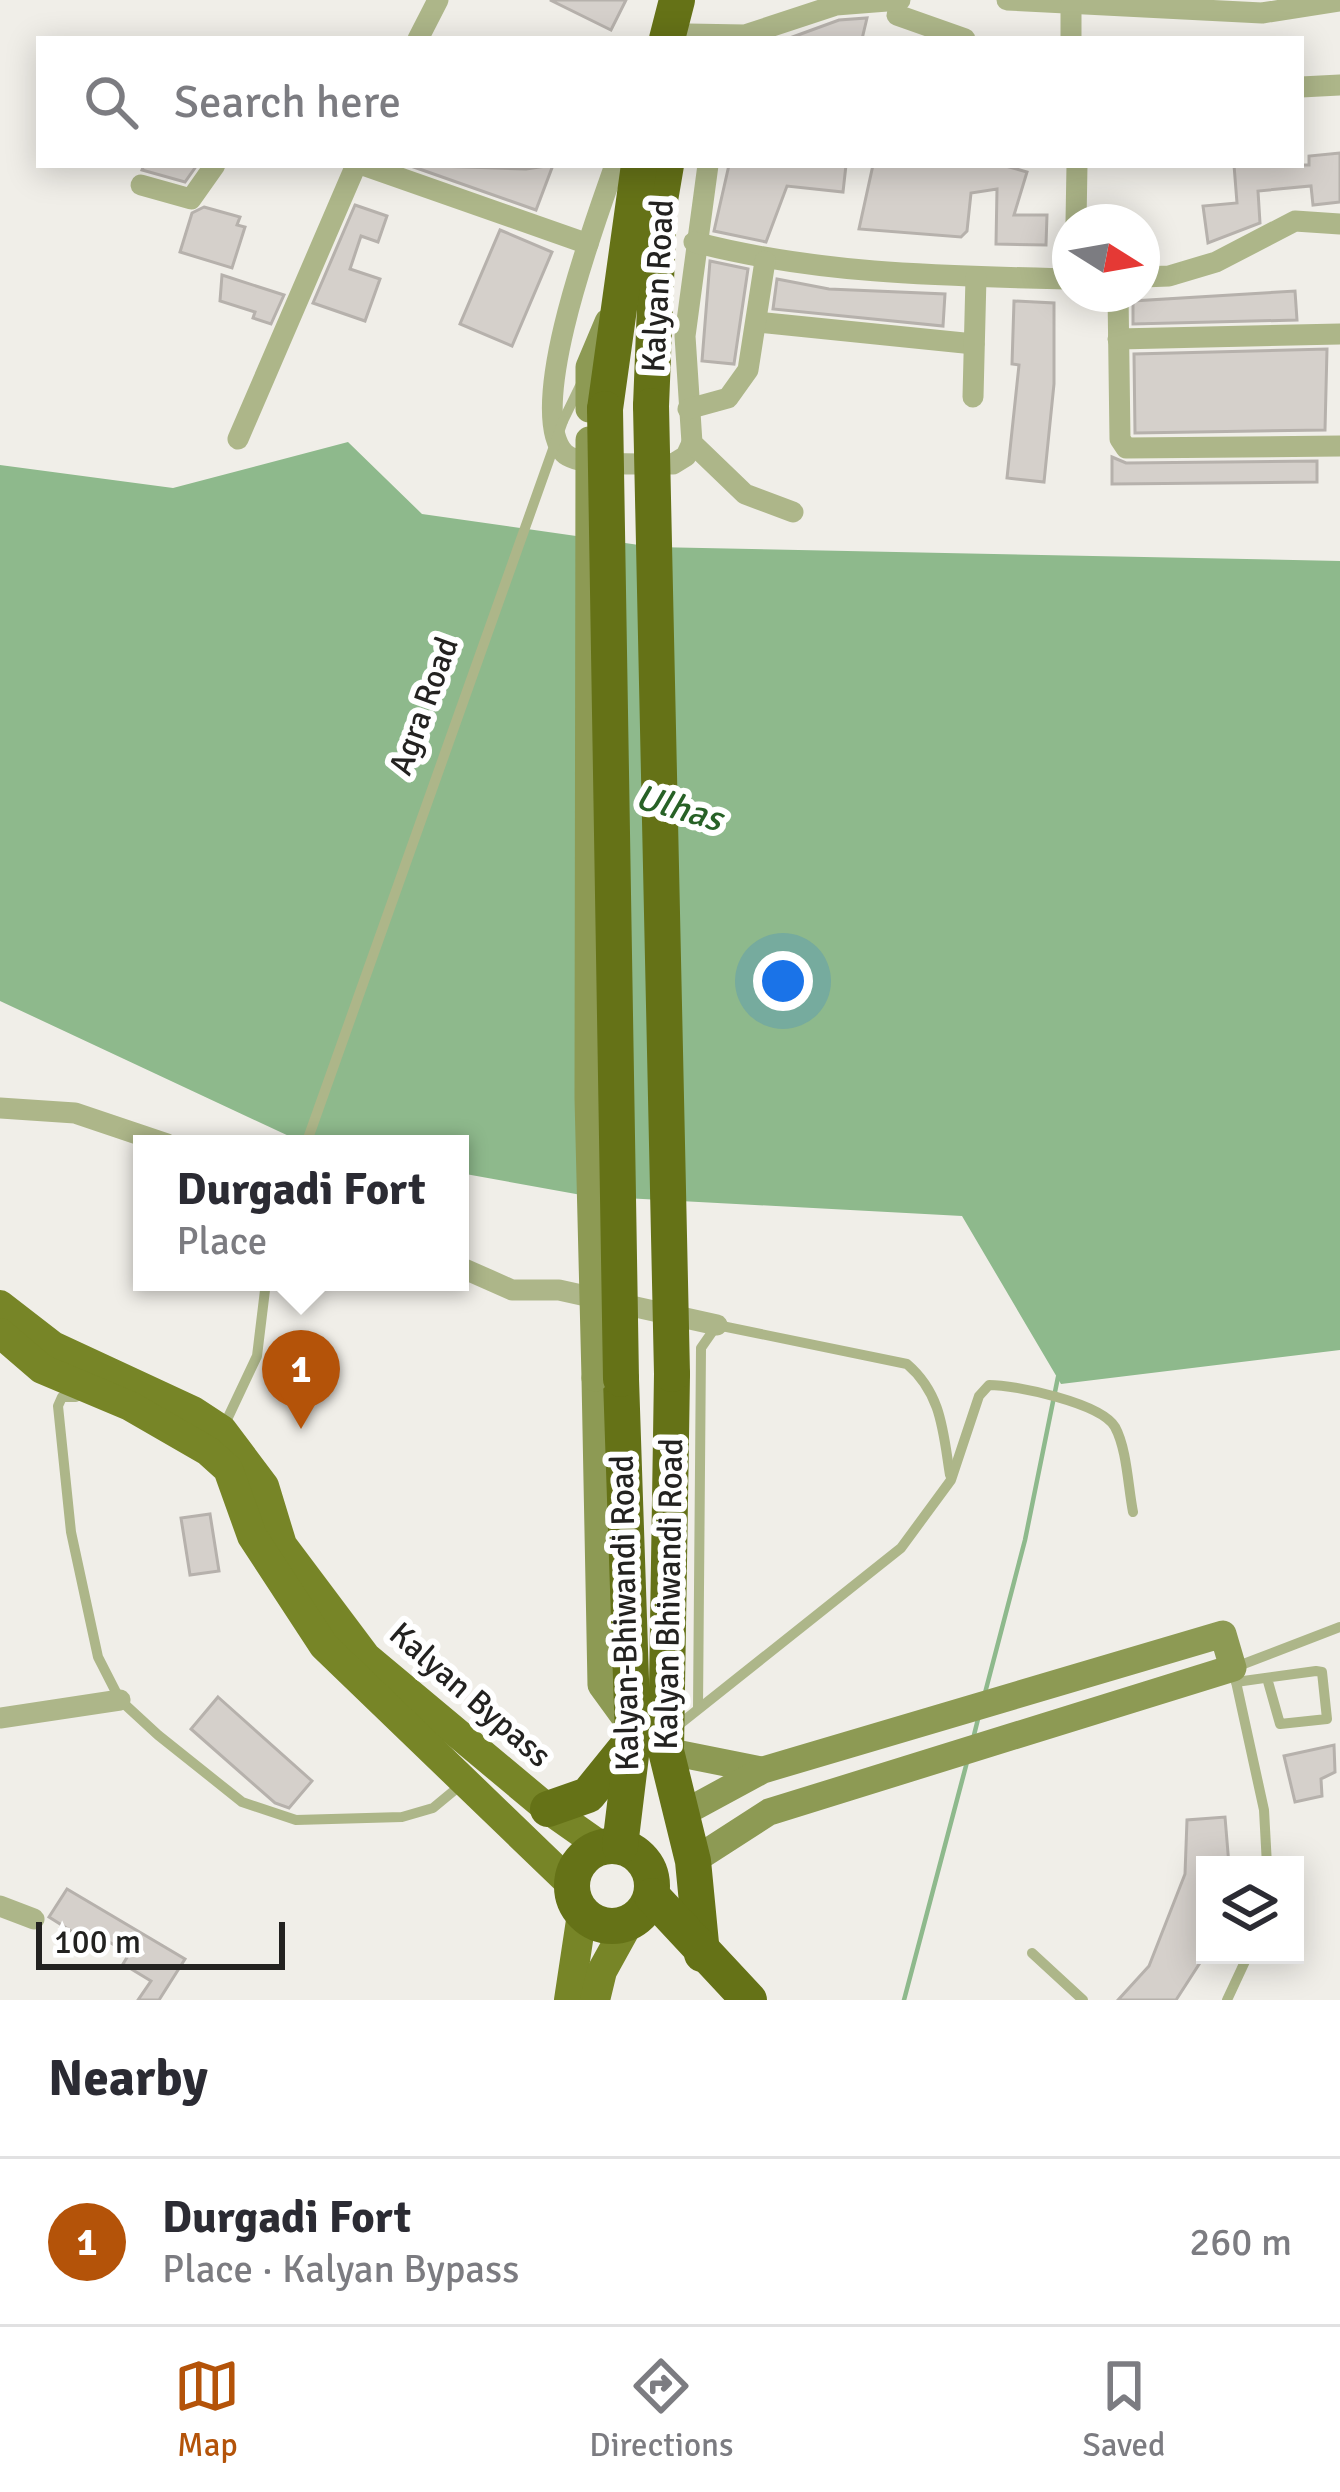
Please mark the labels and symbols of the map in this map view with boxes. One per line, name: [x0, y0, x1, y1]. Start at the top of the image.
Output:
street label: Kalyan Road: [633, 198, 683, 374]
north arrow: [1052, 204, 1160, 312]
street label: Agra Road: [380, 631, 468, 781]
water label: Ulhas: [630, 774, 731, 843]
your location: [753, 951, 813, 1011]
pin: 1: [262, 1330, 340, 1429]
street label: Kalyan Bhiwandi Road: [646, 1438, 692, 1750]
street label: Kalyan-Bhiwandi Road: [602, 1455, 648, 1771]
street label: Kalyan Bypass: [381, 1614, 559, 1776]
scale bar: [36, 1916, 285, 1969]

